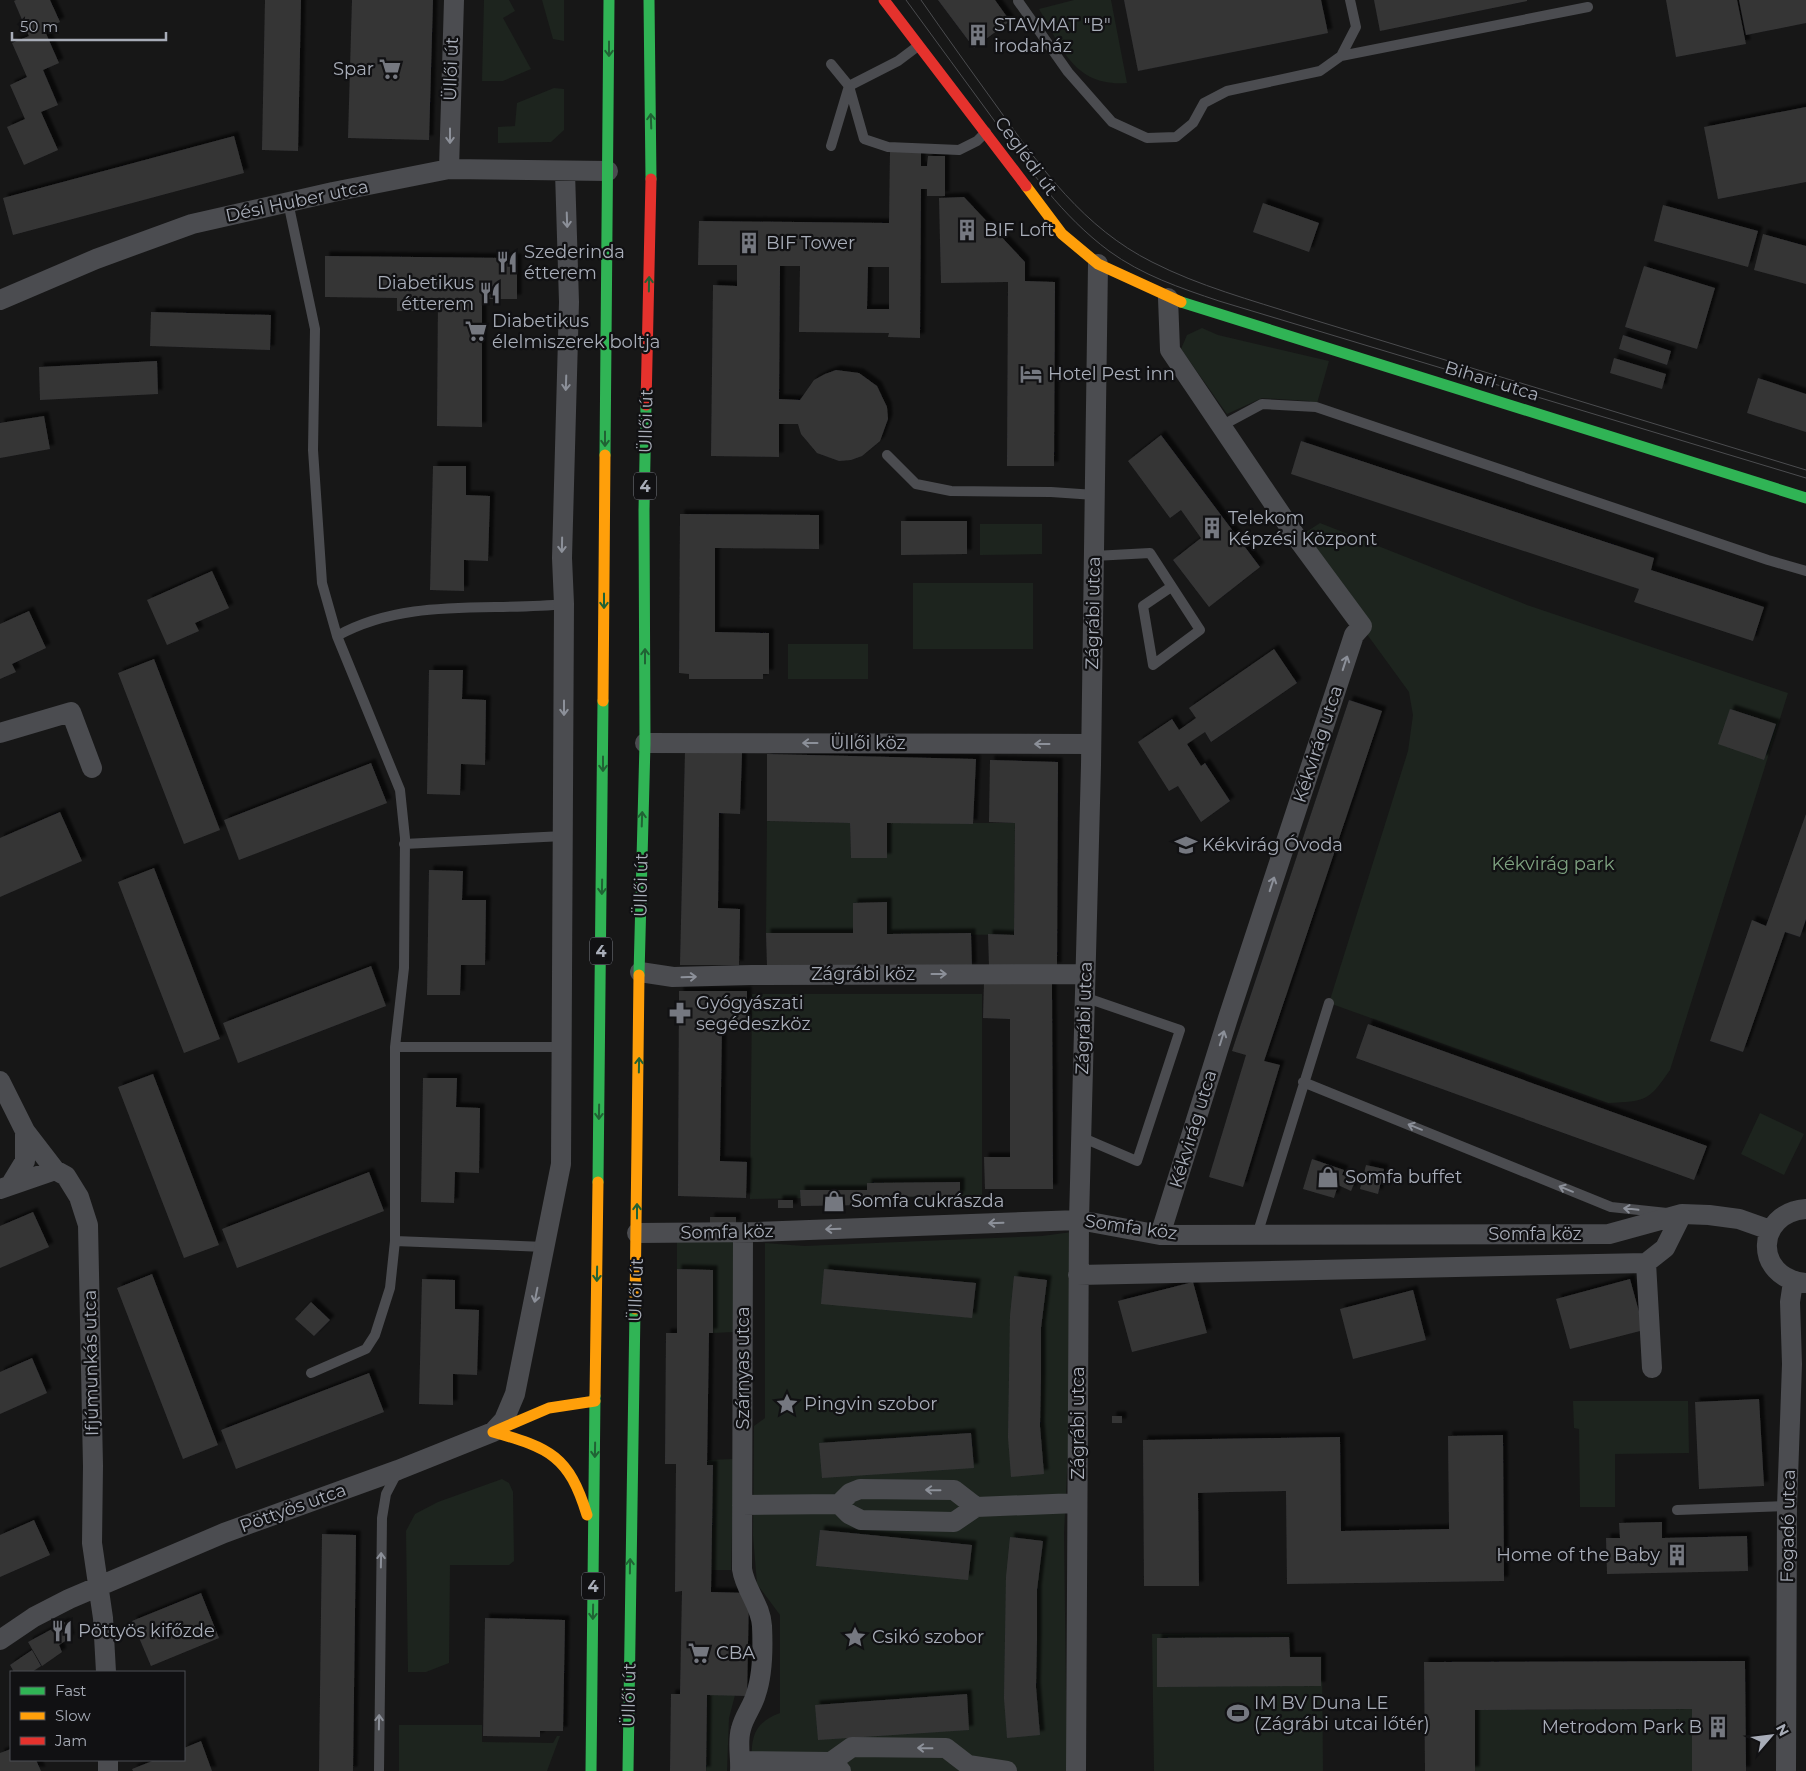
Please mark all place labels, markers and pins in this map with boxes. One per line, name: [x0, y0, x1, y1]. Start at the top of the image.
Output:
place label: STAVMAT "B" irodaház: [994, 14, 1111, 57]
building icon: STAVMAT "B" irodaház: [965, 22, 991, 48]
supermarket icon: Spar: [377, 56, 403, 82]
place label: Spar: [333, 58, 374, 80]
building icon: BIF Loft: [954, 217, 980, 243]
place label: BIF Loft: [984, 219, 1054, 241]
building icon: BIF Tower: [736, 230, 762, 256]
place label: BIF Tower: [766, 232, 855, 254]
place label: Szederinda étterem: [524, 241, 625, 284]
restaurant icon: Szederinda étterem: [494, 249, 520, 275]
place label: Diabetikus étterem: [377, 272, 474, 315]
restaurant icon: Diabetikus étterem: [477, 280, 503, 306]
place label: Diabetikus élelmiszerek boltja: [492, 310, 660, 353]
supermarket icon: Diabetikus élelmiszerek boltja: [463, 318, 489, 344]
hotel icon: Hotel Pest inn: [1018, 361, 1044, 387]
place label: Hotel Pest inn: [1048, 363, 1175, 385]
place label: Telekom Képzési Központ: [1228, 507, 1377, 550]
building icon: Telekom Képzési Központ: [1199, 515, 1225, 541]
school or university icon: Kékvirág Óvoda: [1173, 832, 1199, 858]
place label: Kékvirág Óvoda: [1202, 834, 1343, 856]
place label: Gyógyászati segédeszköz: [696, 992, 811, 1035]
pharmacy icon: Gyógyászati segédeszköz: [667, 1000, 693, 1026]
shop icon: Somfa buffet: [1315, 1164, 1341, 1190]
place label: Somfa buffet: [1345, 1166, 1462, 1188]
shop icon: Somfa cukrászda: [821, 1188, 847, 1214]
place label: Somfa cukrászda: [851, 1190, 1004, 1212]
place icon: Pingvin szobor: [774, 1391, 800, 1417]
place label: Pingvin szobor: [804, 1393, 938, 1415]
building icon: Home of the Baby: [1664, 1542, 1690, 1568]
place label: Home of the Baby: [1496, 1544, 1660, 1566]
restaurant icon: Pöttyös kifőzde: [49, 1618, 75, 1644]
place label: Pöttyös kifőzde: [78, 1620, 215, 1642]
place icon: Csikó szobor: [842, 1624, 868, 1650]
place label: Csikó szobor: [872, 1626, 984, 1648]
supermarket icon: CBA: [686, 1640, 712, 1666]
place label: CBA: [716, 1642, 755, 1664]
place label: IM BV Duna LE (Zágrábi utcai lőtér): [1254, 1692, 1430, 1735]
sports icon: IM BV Duna LE (Zágrábi utcai lőtér): [1225, 1700, 1251, 1726]
building icon: Metrodom Park B: [1705, 1714, 1731, 1740]
place label: Metrodom Park B: [1542, 1716, 1702, 1738]

